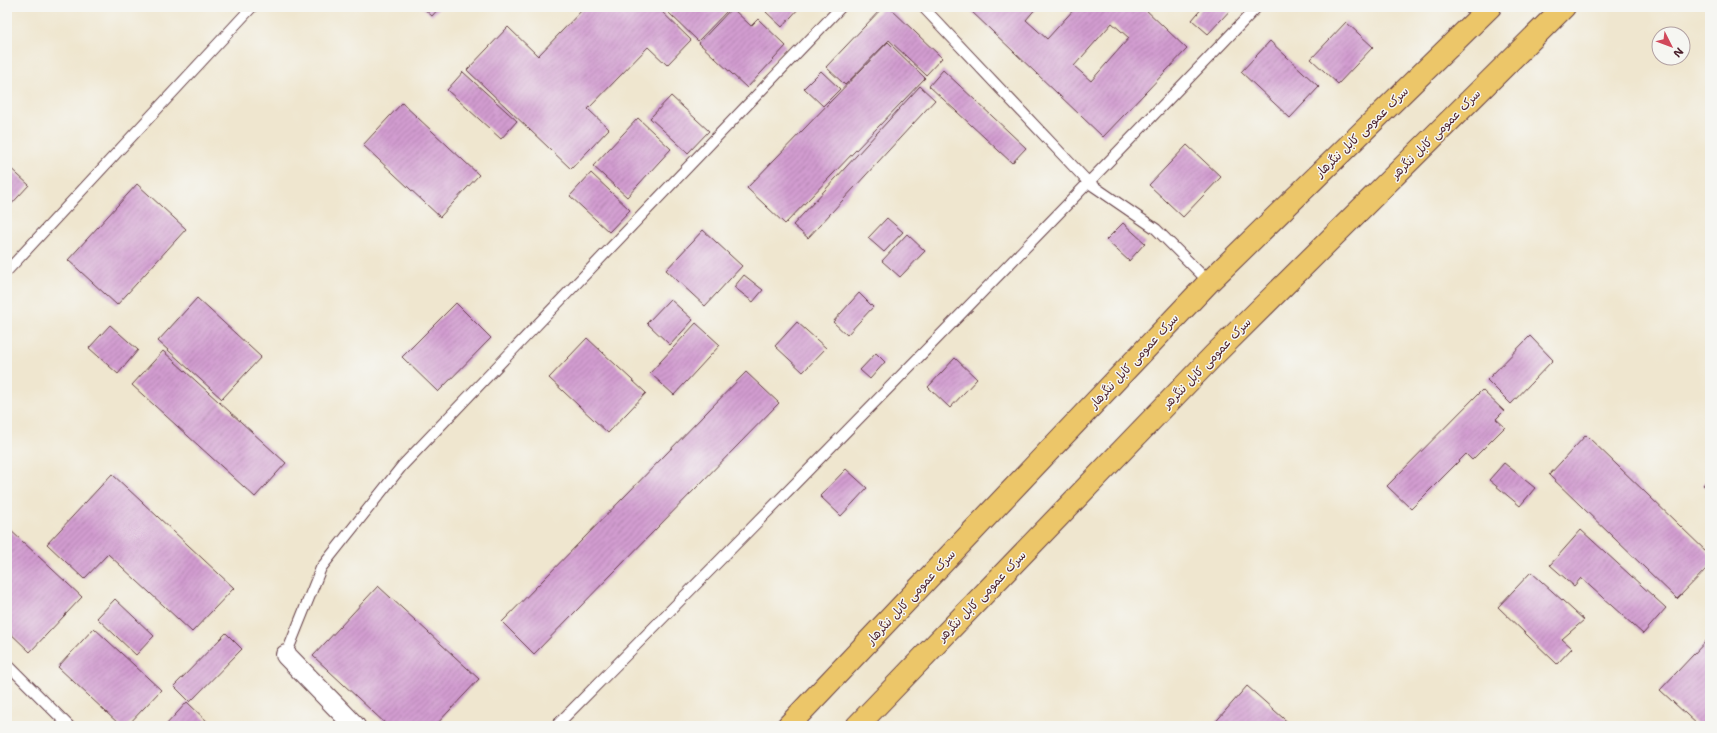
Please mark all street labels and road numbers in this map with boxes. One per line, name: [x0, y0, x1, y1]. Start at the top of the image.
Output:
street label: سرک عمومی کابل ننگرهار: [1311, 83, 1412, 181]
street label: سرک عمومی کابل ننگرهر: [1387, 86, 1484, 183]
street label: سرک عمومی کابل ننگرهار: [1085, 310, 1182, 412]
street label: سرک عمومی کابل ننگرهر: [1159, 314, 1255, 413]
street label: سرک عمومی کابل ننگرهار: [862, 546, 959, 648]
street label: سرک عمومی کابل ننگرهر: [934, 547, 1030, 646]

